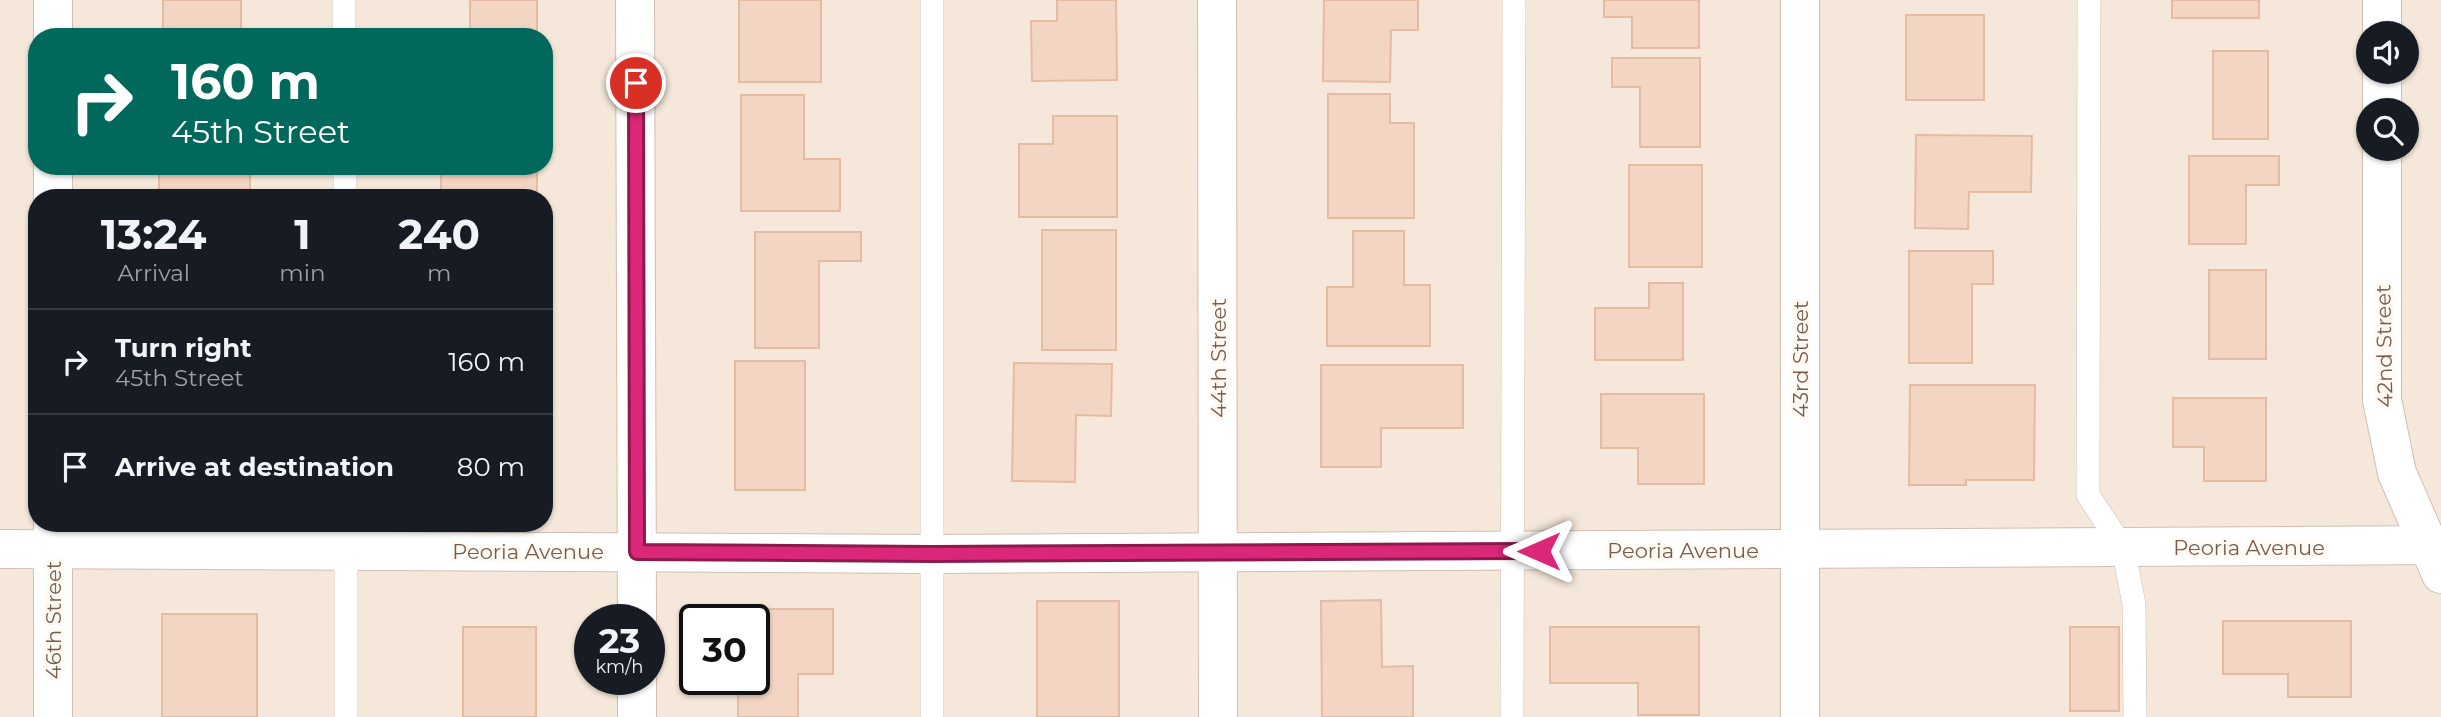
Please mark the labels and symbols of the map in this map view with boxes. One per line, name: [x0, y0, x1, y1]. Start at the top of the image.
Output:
pin: [606, 53, 666, 113]
street label: 42nd Street: [2370, 284, 2398, 408]
street label: 44th Street: [1206, 298, 1231, 418]
street label: 43rd Street: [1788, 301, 1813, 417]
position arrow: [1502, 514, 1576, 588]
street label: Peoria Avenue: [2173, 535, 2325, 560]
street label: Peoria Avenue: [1607, 538, 1759, 563]
street label: Peoria Avenue: [452, 539, 604, 564]
street label: 46th Street: [41, 561, 66, 679]
speed limit sign: 30: [679, 604, 770, 695]

